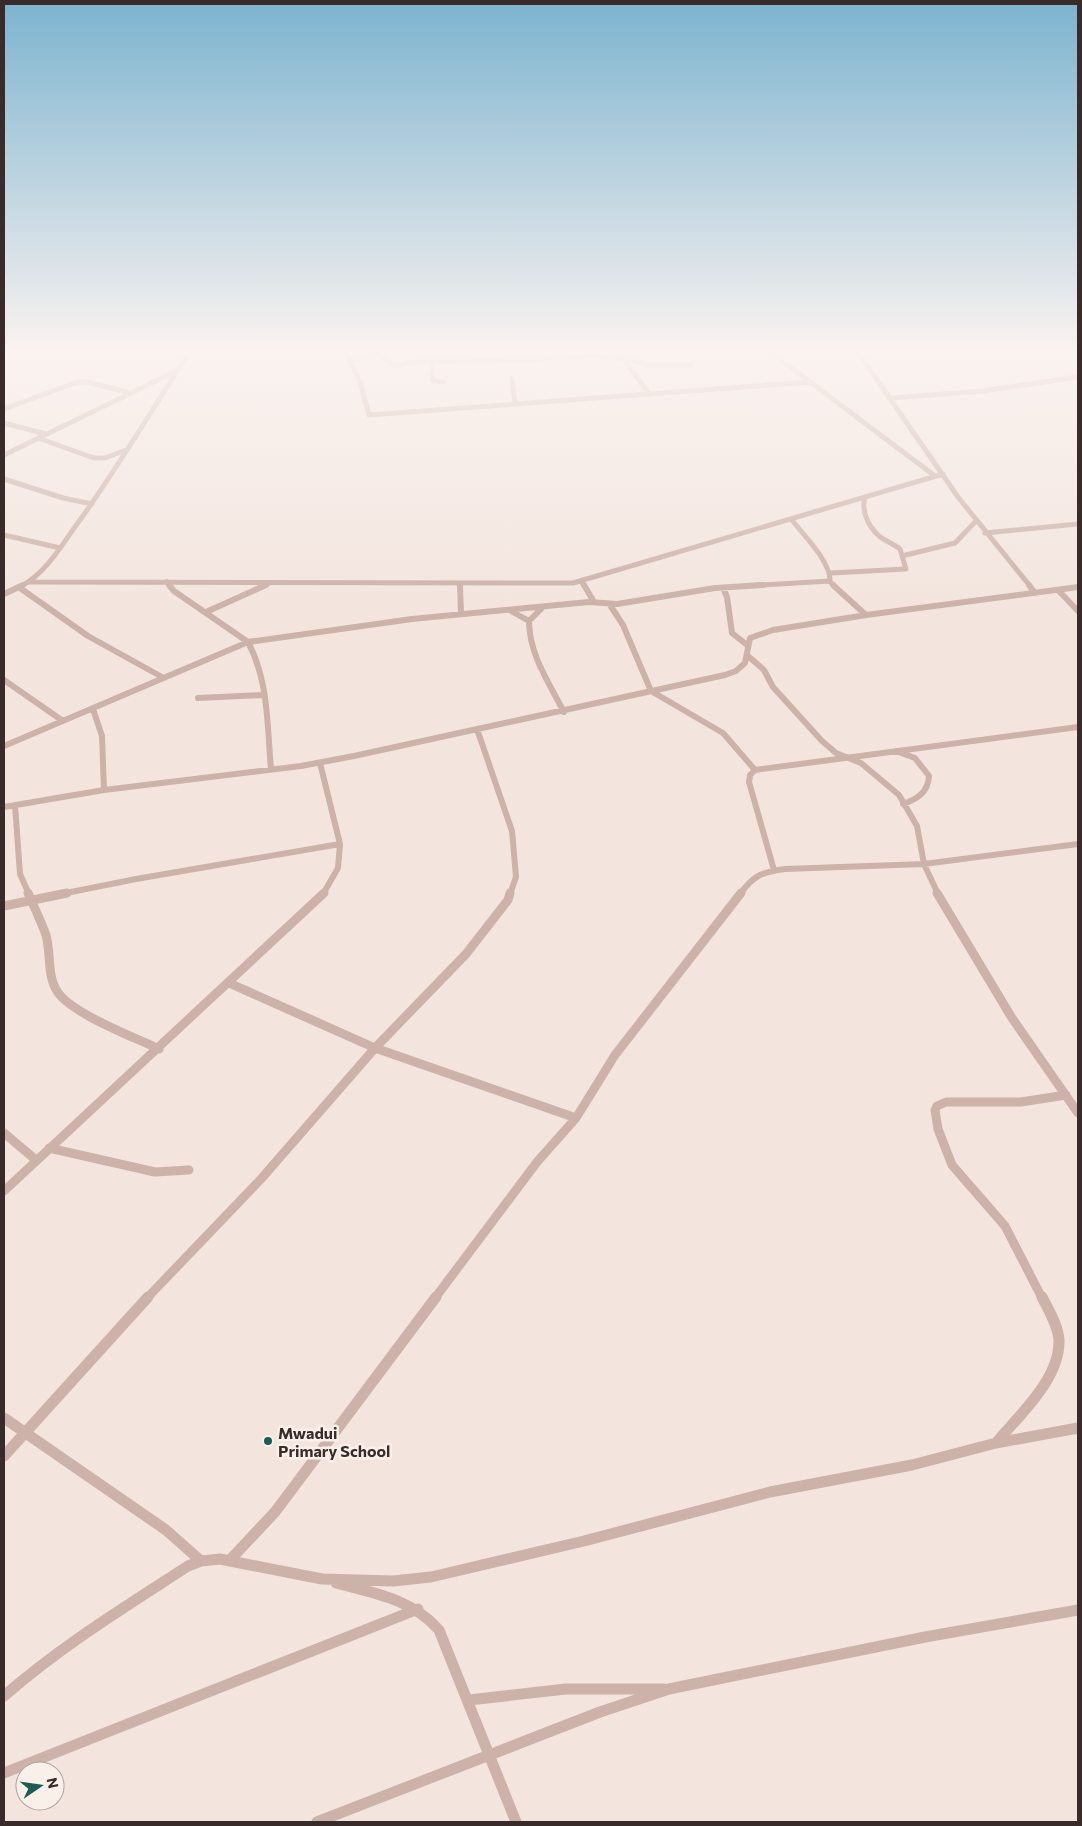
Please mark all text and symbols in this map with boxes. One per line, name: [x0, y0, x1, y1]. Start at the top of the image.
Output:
place label: Mwadui Primary School: [278, 1423, 390, 1460]
marker: Mwadui Primary School: [262, 1435, 274, 1447]
north arrow: [15, 1761, 65, 1811]
text: N: [44, 1776, 63, 1790]

